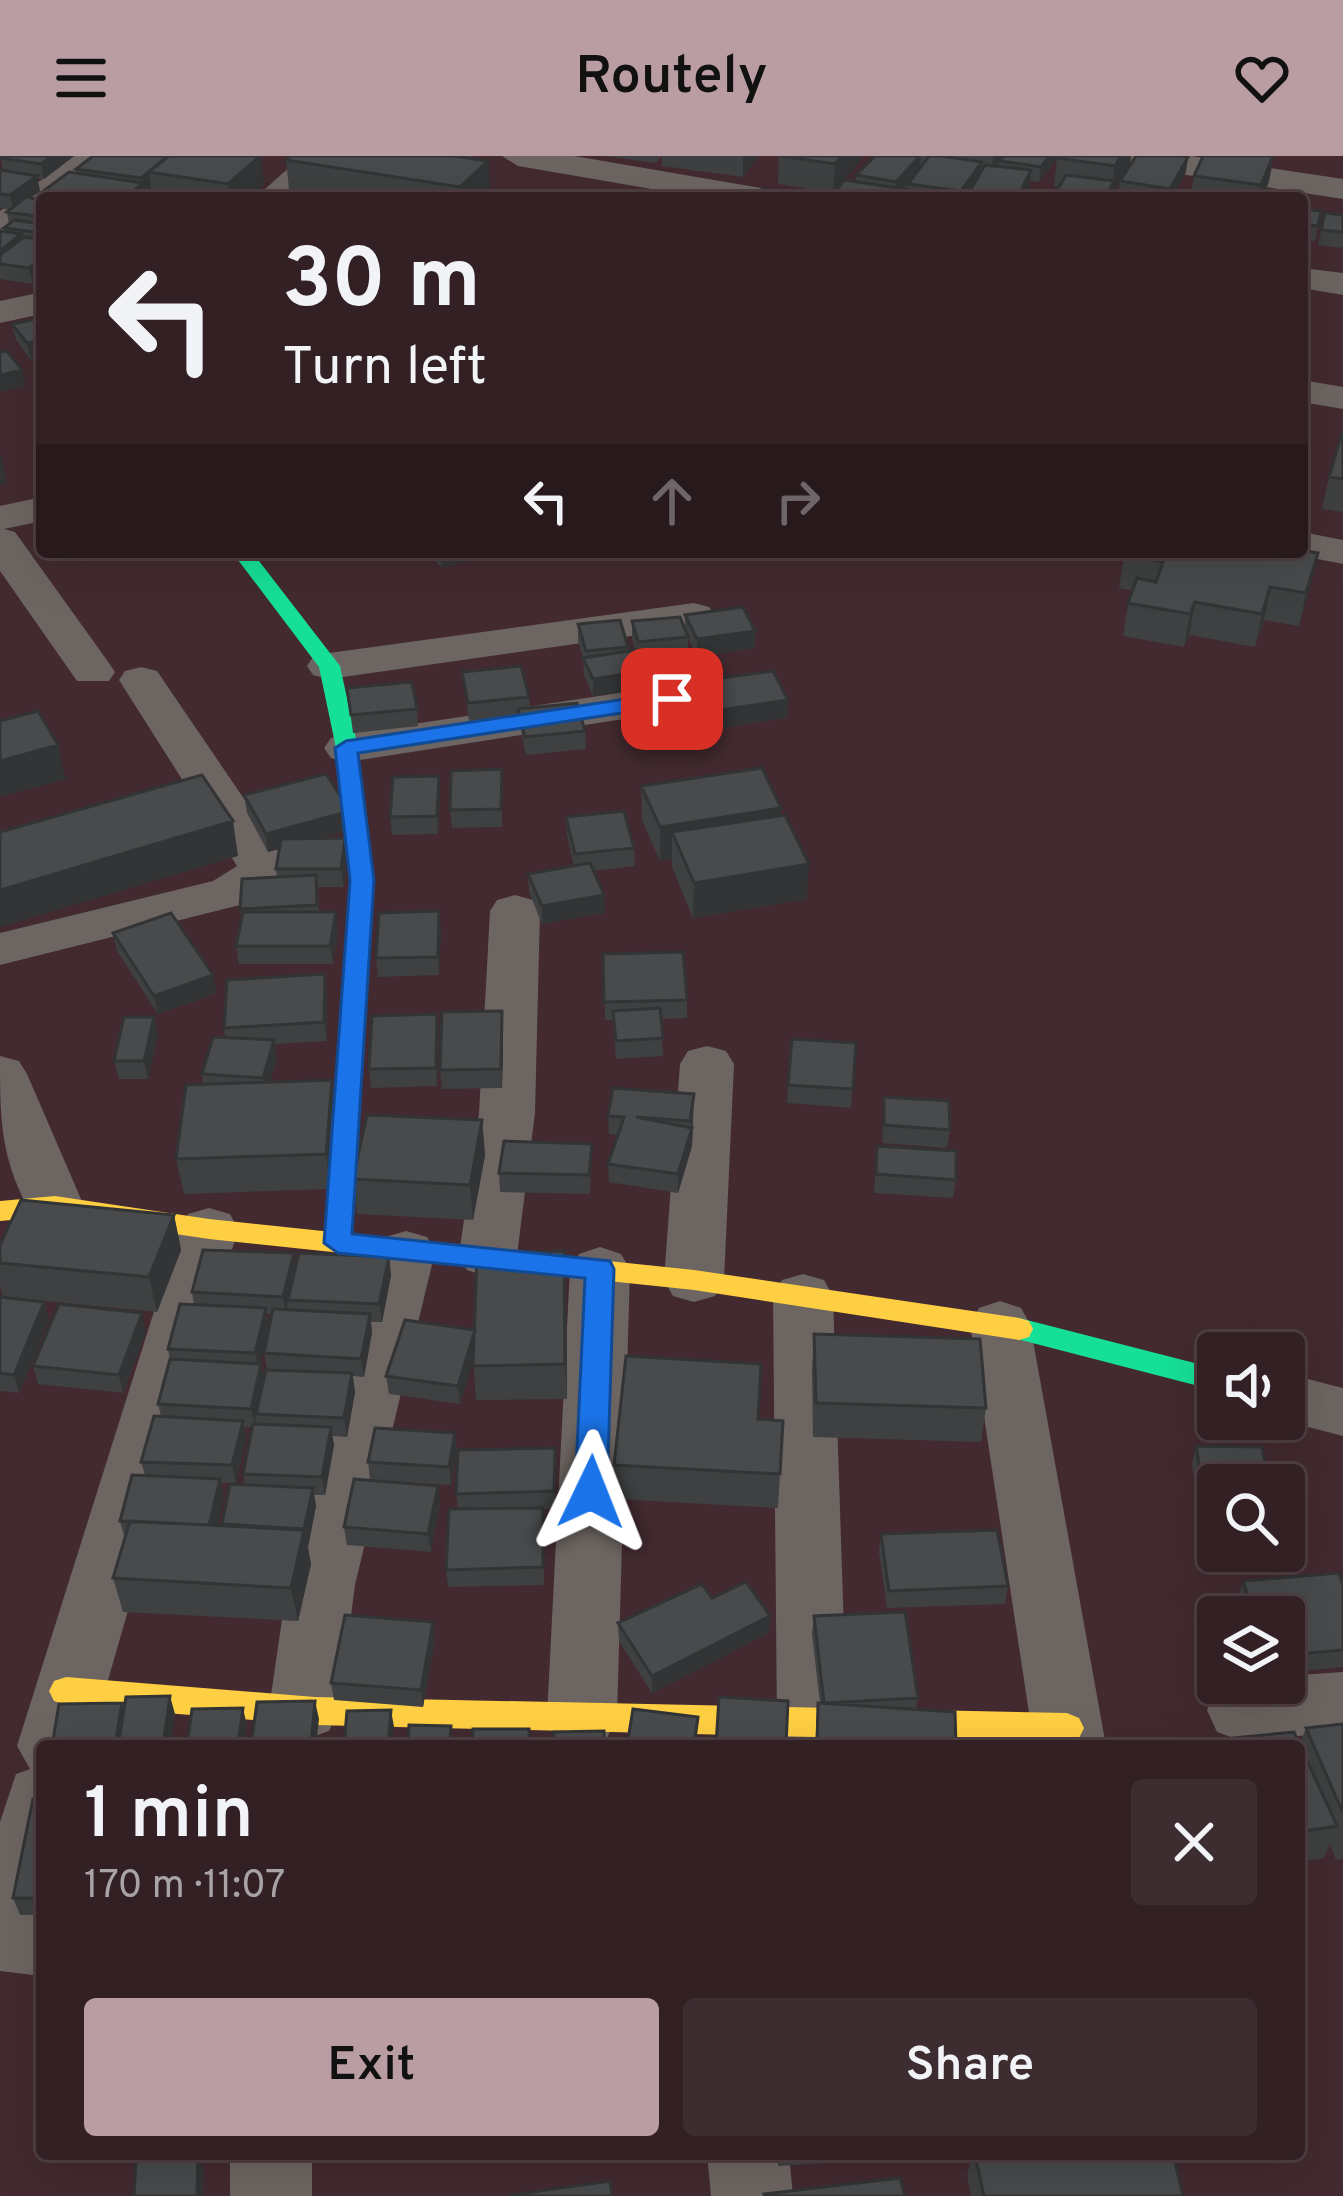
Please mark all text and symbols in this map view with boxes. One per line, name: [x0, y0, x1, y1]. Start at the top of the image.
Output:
text: Routely: [575, 44, 768, 113]
icon: menu: [48, 45, 114, 111]
icon: heart: [1229, 45, 1295, 111]
text: 30 m: [282, 231, 481, 337]
icon: left: [84, 240, 240, 396]
text: Turn left: [282, 335, 487, 404]
icon: left: [513, 468, 579, 534]
icon: ahead: [639, 468, 705, 534]
icon: right: [765, 468, 831, 534]
pin: [621, 648, 723, 750]
icon: arrive: [639, 666, 705, 732]
map controls: [1197, 1332, 1305, 1704]
button: sound: [1197, 1332, 1305, 1440]
position arrow: [528, 1429, 654, 1555]
button: search: [1197, 1464, 1305, 1572]
button: layers: [1197, 1596, 1305, 1704]
text: 1 min: [84, 1772, 254, 1864]
button: close: [1131, 1779, 1257, 1905]
text: 170 m · 11:07: [84, 1863, 285, 1912]
button: Exit: [84, 1998, 659, 2136]
button: Share: [683, 1998, 1257, 2136]

